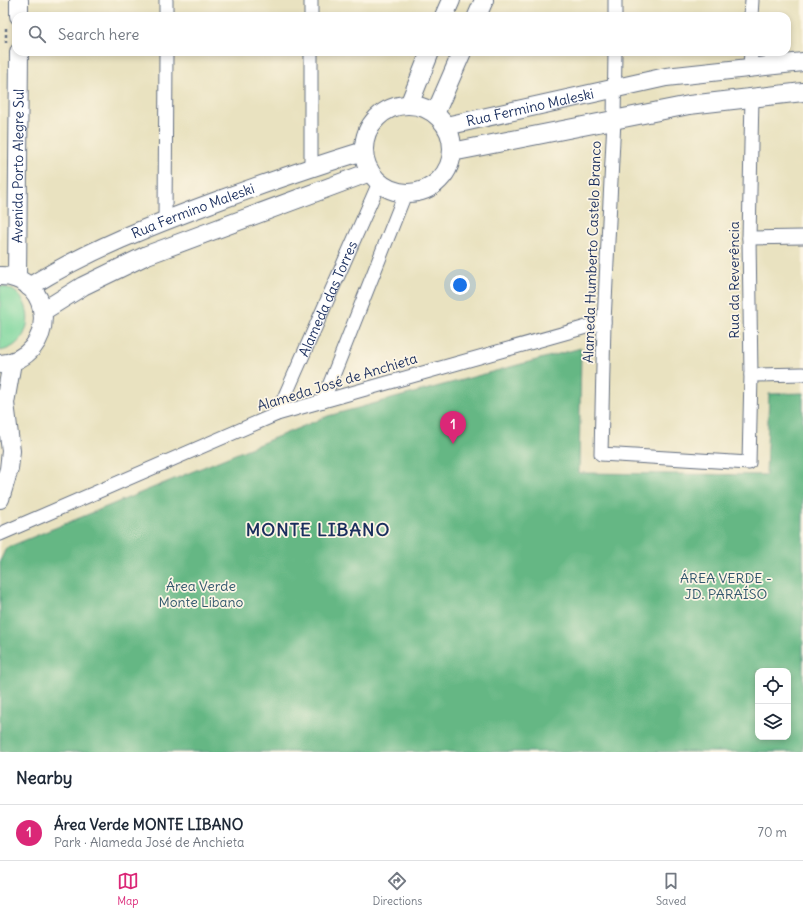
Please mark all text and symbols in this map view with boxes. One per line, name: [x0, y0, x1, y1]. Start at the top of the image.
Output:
search box: [12, 12, 791, 56]
icon: search: [26, 23, 48, 45]
text: Search here: [58, 25, 139, 44]
street label: Rua Fermino Maleski: [465, 84, 595, 130]
street label: Avenida Porto Alegre Sul: [8, 89, 28, 243]
street label: Alameda Humberto Castelo Branco: [579, 140, 605, 364]
street label: Rua Fermino Maleski: [129, 179, 257, 242]
street label: Rua da Reverência: [725, 221, 743, 339]
street label: Alameda das Torres: [294, 238, 361, 359]
your location: [450, 275, 470, 295]
street label: Alameda José de Anchieta: [255, 349, 419, 415]
pin: 1: [440, 411, 466, 444]
district label: MONTE LIBANO: [246, 518, 390, 541]
park label: ÁREA VERDE - JD. PARAÍSO: [680, 569, 772, 603]
park label: Área Verde Monte Líbano: [159, 577, 244, 611]
map controls: [755, 668, 791, 740]
button: locate: [755, 668, 791, 704]
button: layers: [755, 704, 791, 740]
text: Nearby: [16, 767, 72, 789]
text: Área Verde MONTE LIBANO: [54, 815, 243, 834]
text: 1: [26, 824, 32, 841]
text: 70 m: [758, 824, 787, 841]
text: Park · Alameda José de Anchieta: [54, 834, 244, 851]
tab: Map: [117, 870, 139, 908]
tab: Directions: [373, 870, 422, 908]
tab: Saved: [656, 870, 686, 908]

